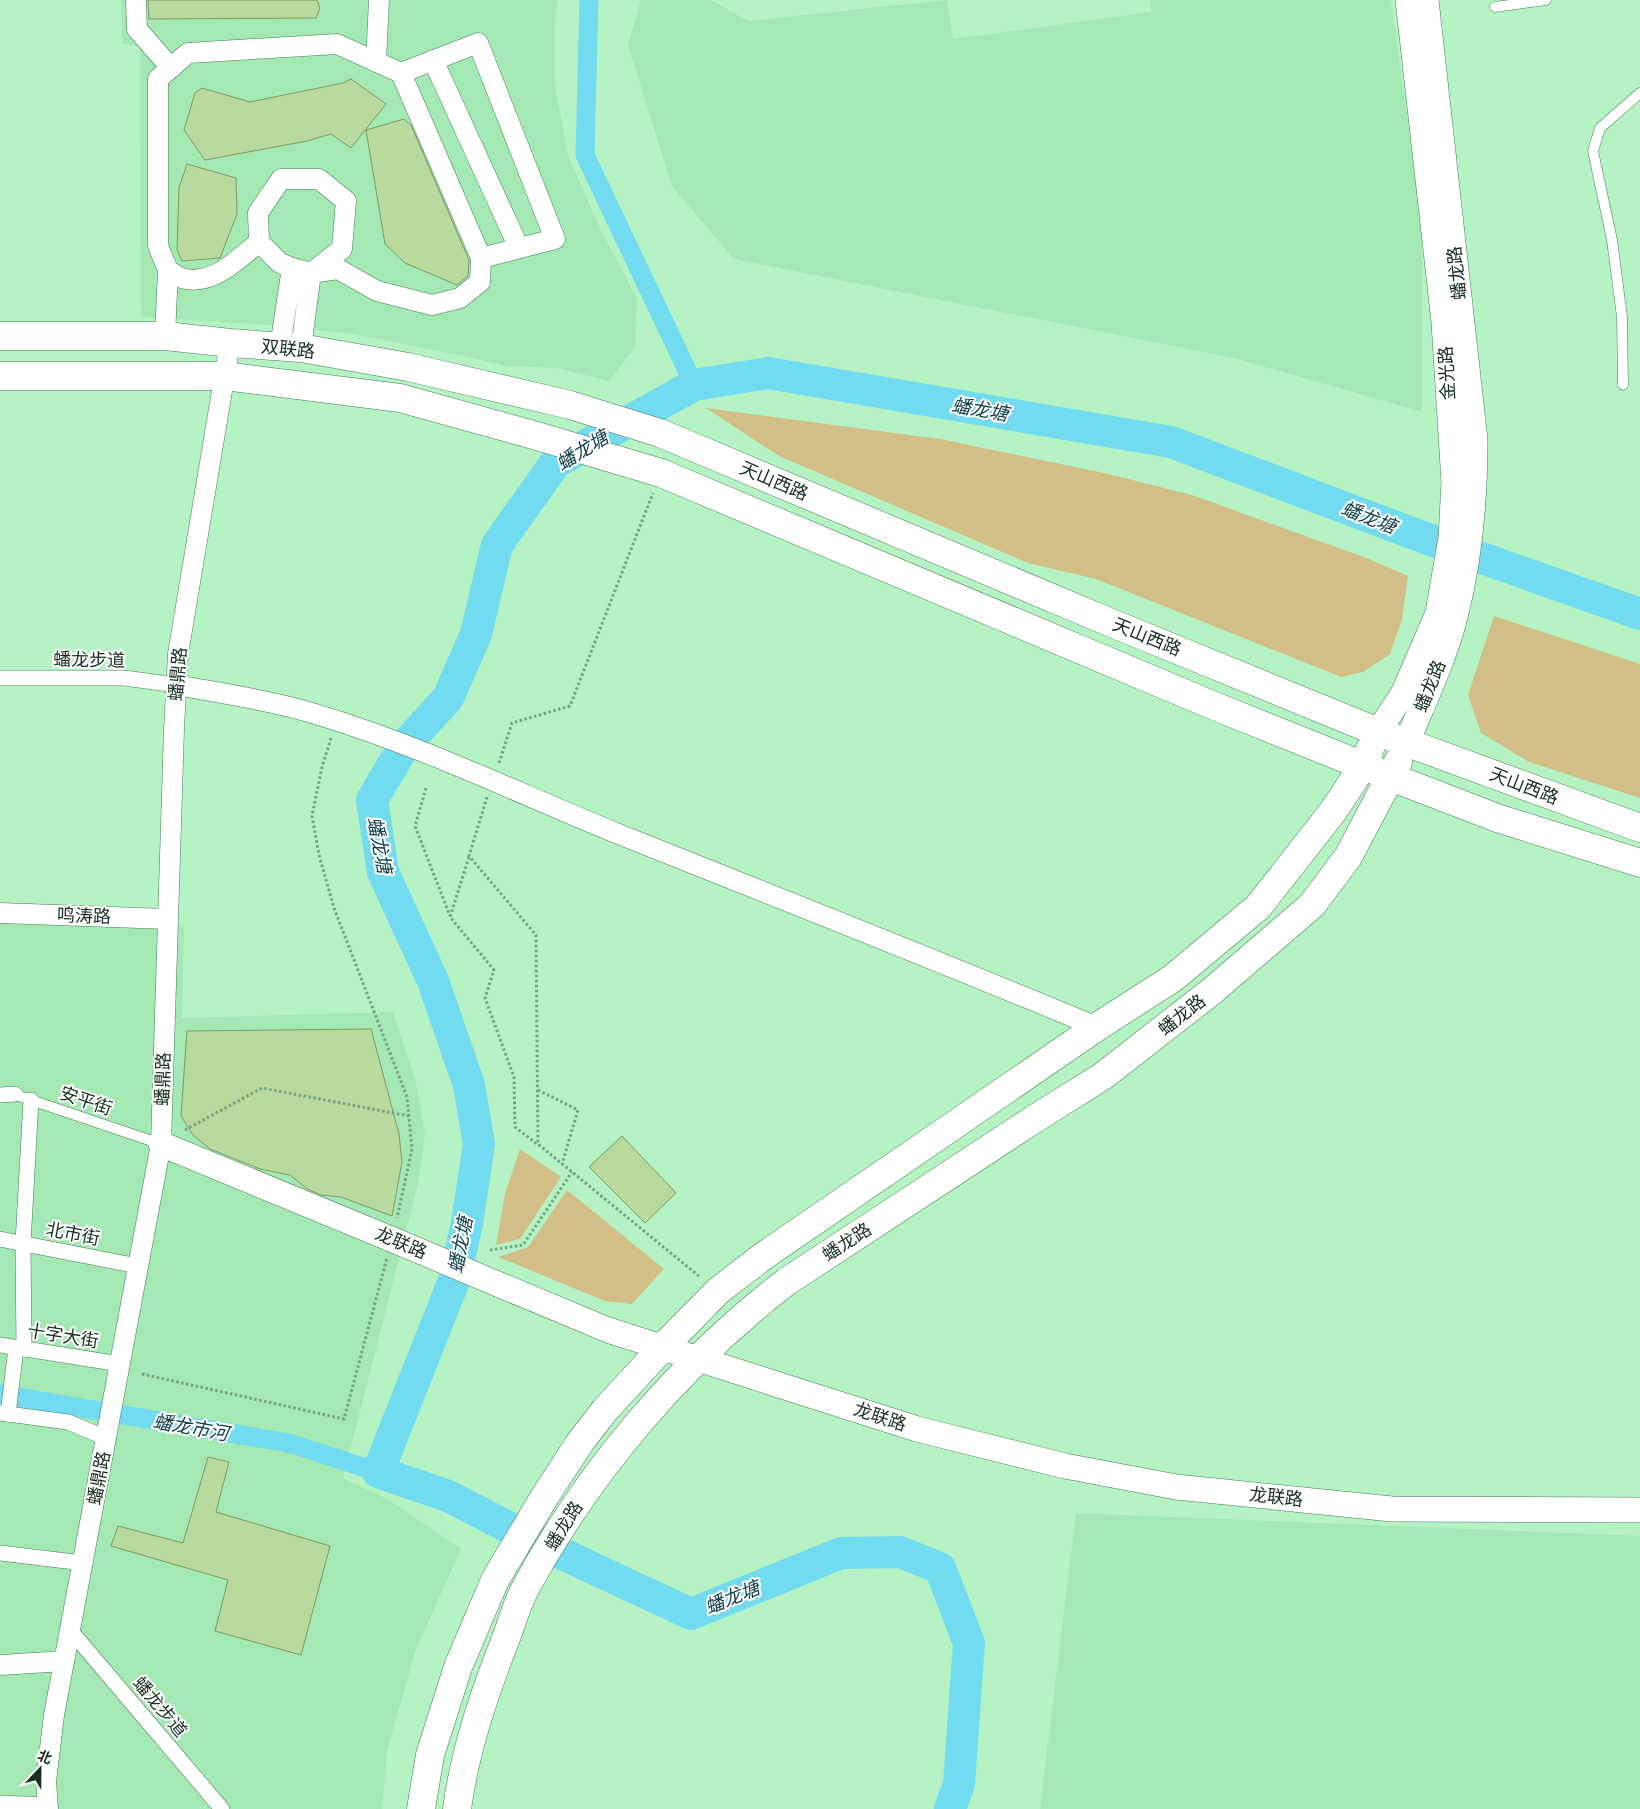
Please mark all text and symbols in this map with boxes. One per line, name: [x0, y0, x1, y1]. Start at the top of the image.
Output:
street label: 蟠龙路: [1443, 245, 1470, 301]
street label: 双联路: [260, 335, 316, 362]
street label: 金光路: [1435, 346, 1458, 401]
water label: 蟠龙塘: [950, 393, 1013, 425]
water label: 蟠龙塘: [552, 424, 615, 474]
street label: 天山西路: [737, 457, 811, 504]
water label: 蟠龙塘: [1338, 497, 1402, 539]
street label: 天山西路: [1110, 613, 1184, 660]
street label: 蟠鼎路: [165, 646, 190, 702]
street label: 蟠龙步道: [53, 648, 125, 671]
street label: 蟠龙路: [1410, 657, 1449, 715]
street label: 天山西路: [1487, 763, 1562, 808]
water label: 蟠龙塘: [364, 815, 397, 878]
street label: 鸣涛路: [57, 904, 111, 927]
street label: 蟠龙路: [1154, 990, 1209, 1040]
street label: 蟠鼎路: [151, 1052, 174, 1106]
street label: 安平街: [57, 1082, 115, 1119]
water label: 蟠龙塘: [444, 1212, 477, 1275]
street label: 北市街: [45, 1218, 102, 1249]
street label: 蟠龙路: [818, 1218, 875, 1265]
street label: 龙联路: [372, 1222, 430, 1263]
street label: 十字大街: [26, 1320, 100, 1352]
street label: 龙联路: [851, 1398, 909, 1435]
water label: 蟠龙市河: [152, 1410, 234, 1445]
street label: 蟠鼎路: [83, 1449, 114, 1506]
street label: 龙联路: [1248, 1483, 1304, 1510]
street label: 蟠龙路: [540, 1497, 587, 1554]
water label: 蟠龙塘: [701, 1575, 765, 1618]
street label: 蟠龙步道: [129, 1672, 192, 1741]
north arrow: [15, 1744, 65, 1794]
text: 北: [35, 1747, 54, 1767]

